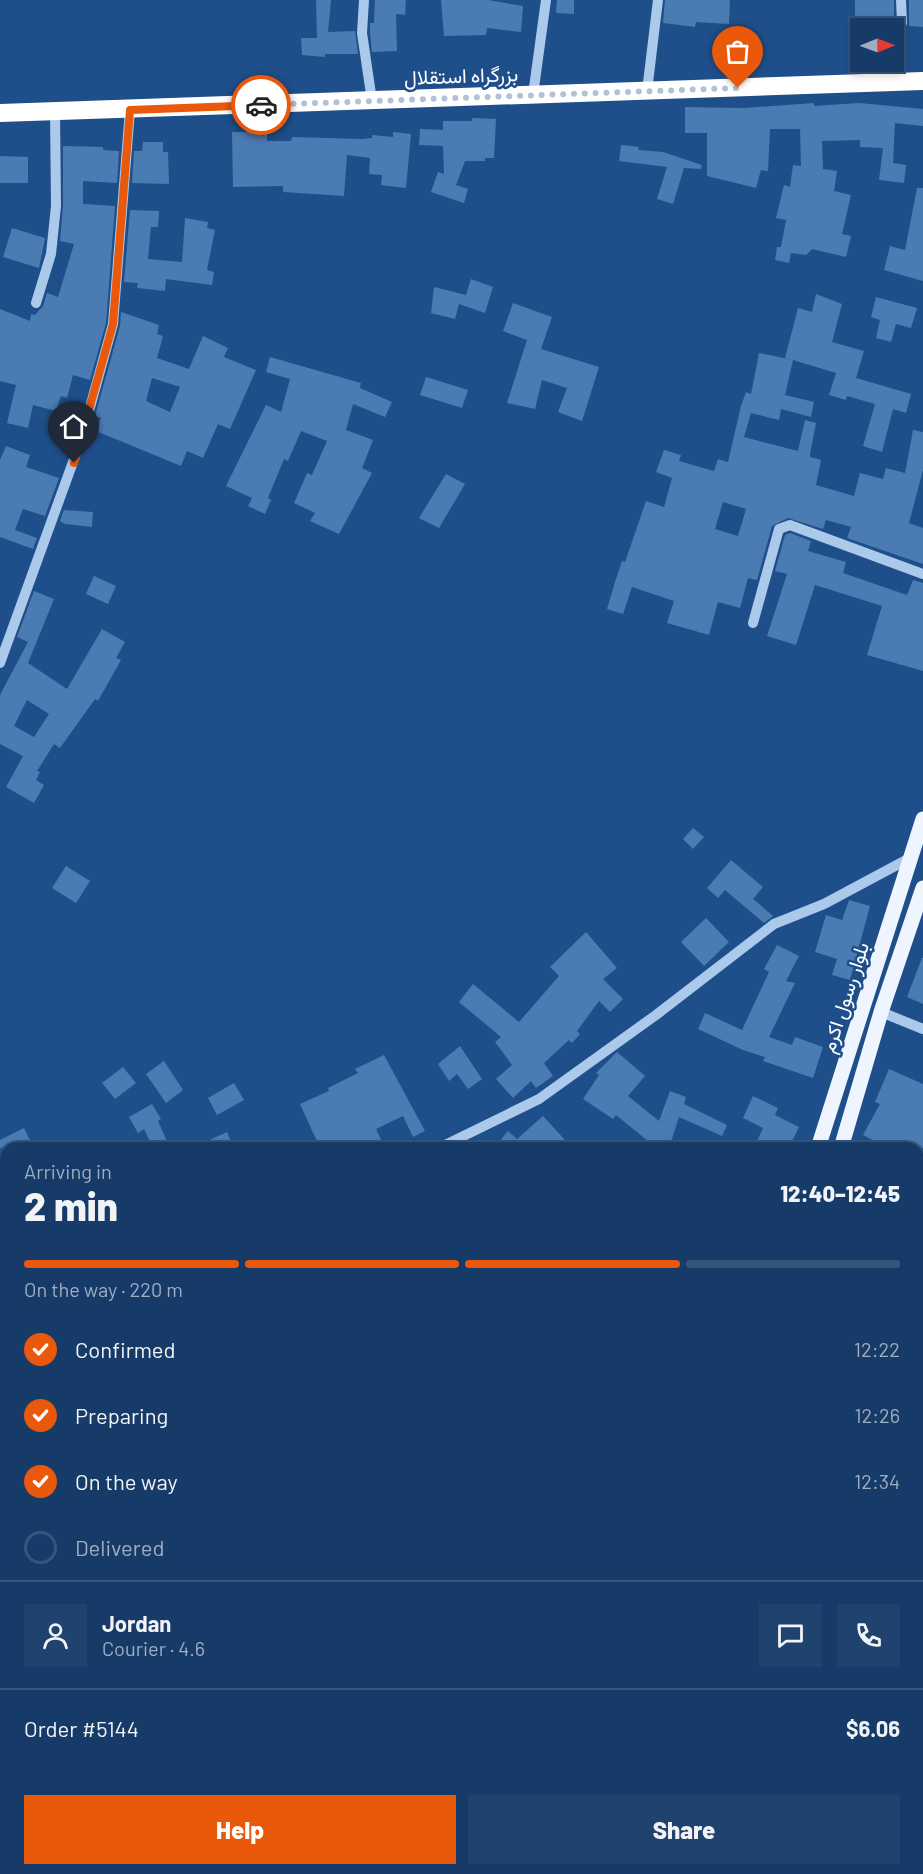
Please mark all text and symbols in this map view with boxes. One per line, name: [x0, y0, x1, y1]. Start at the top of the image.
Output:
north arrow: [850, 18, 904, 72]
map controls: [850, 18, 904, 72]
pin: [712, 26, 763, 88]
icon: bag: [721, 35, 754, 68]
street label: بزرگراه استقلال: [403, 61, 519, 91]
courier: [231, 75, 291, 135]
icon: car: [245, 89, 278, 122]
pin: [48, 401, 99, 463]
icon: home: [57, 410, 90, 443]
street label: بلوار رسول اکرم: [815, 939, 875, 1056]
text: Arriving in: [24, 1159, 112, 1183]
text: 12:40–12:45: [780, 1180, 900, 1206]
text: 2 min: [24, 1182, 118, 1229]
text: On the way · 220 m: [24, 1277, 183, 1301]
icon: check: [24, 1333, 57, 1366]
text: Confirmed: [75, 1336, 175, 1362]
text: 12:22: [854, 1337, 900, 1361]
icon: check: [24, 1399, 57, 1432]
text: Preparing: [75, 1402, 168, 1428]
text: 12:26: [854, 1403, 900, 1427]
icon: check: [24, 1465, 57, 1498]
text: On the way: [75, 1468, 178, 1494]
text: 12:34: [854, 1469, 900, 1493]
text: Delivered: [75, 1534, 164, 1560]
button: person: [24, 1604, 87, 1667]
button: chat: [759, 1604, 822, 1667]
button: phone: [837, 1604, 900, 1667]
text: Jordan: [102, 1610, 171, 1636]
text: Courier · 4.6: [102, 1636, 205, 1660]
text: Order #5144: [24, 1715, 139, 1741]
text: $6.06: [846, 1715, 900, 1741]
button: Help: [24, 1795, 456, 1864]
button: Share: [468, 1795, 900, 1864]

